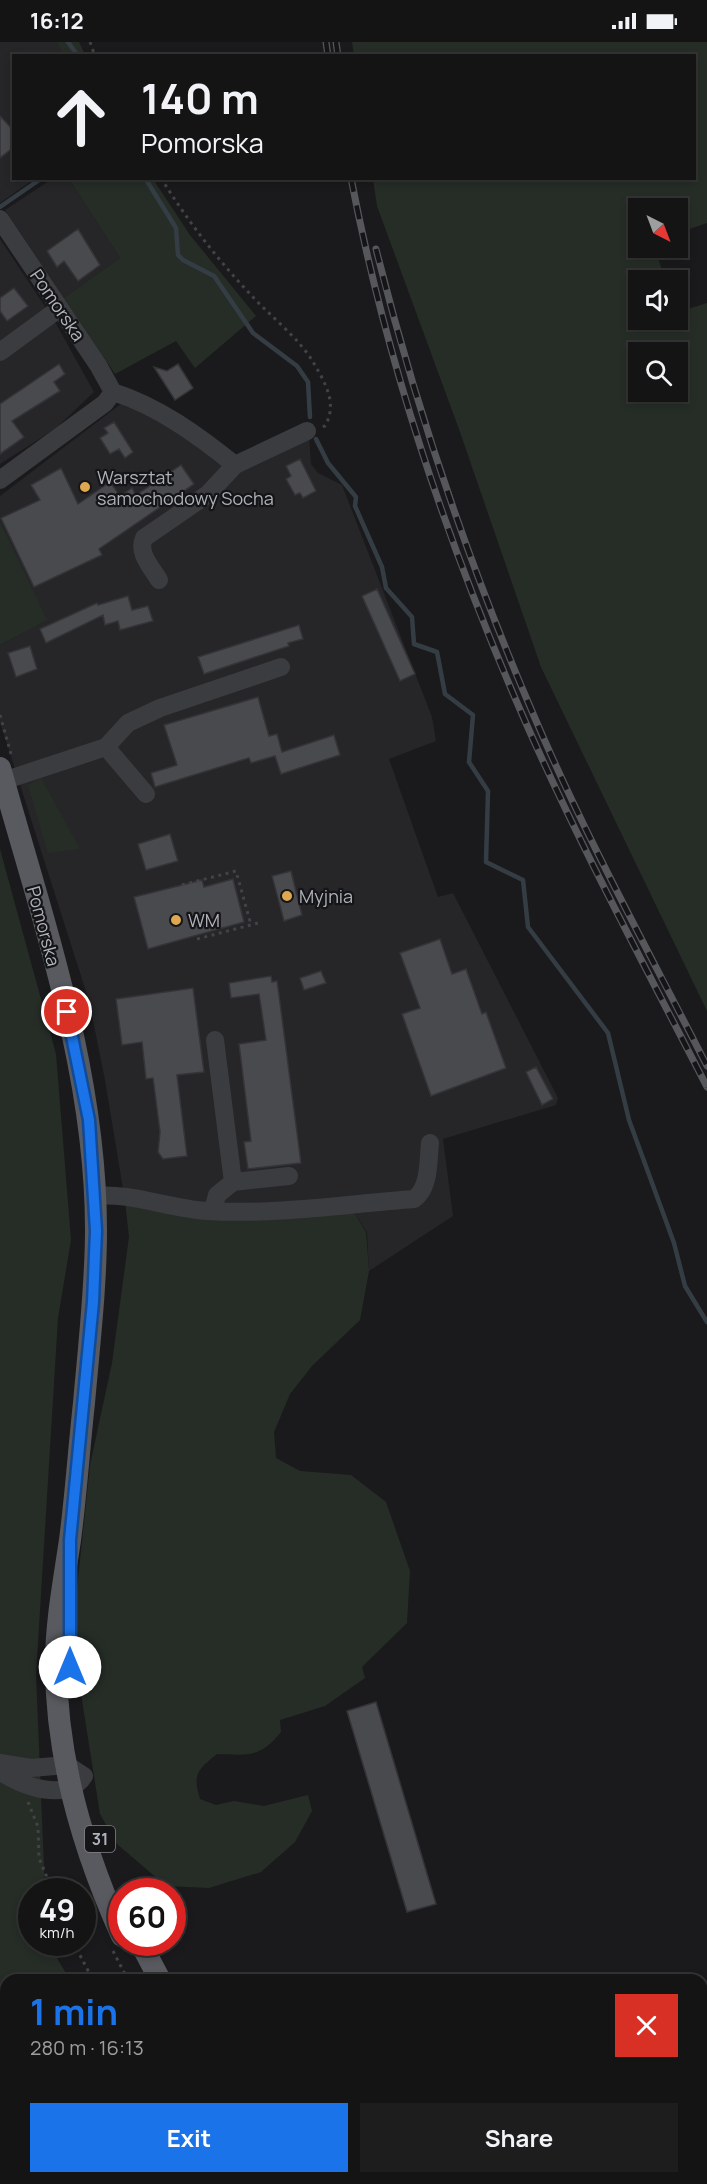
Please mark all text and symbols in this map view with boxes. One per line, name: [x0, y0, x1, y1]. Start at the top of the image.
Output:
text: 16:12: [30, 6, 84, 36]
text: 140 m: [141, 69, 259, 127]
icon: ahead: [42, 78, 120, 156]
text: Pomorska: [141, 124, 264, 161]
north arrow: [628, 198, 688, 258]
map controls: [628, 198, 688, 402]
street label: Pomorska: [25, 264, 91, 346]
button: sound: [628, 270, 688, 330]
button: search: [628, 342, 688, 402]
place label: Warsztat samochodowy Socha: [97, 465, 274, 510]
marker: Warsztat samochodowy Socha: [78, 480, 92, 494]
street label: Pomorska: [22, 883, 66, 969]
place label: Myjnia: [299, 884, 353, 908]
marker: Myjnia: [280, 889, 294, 903]
place label: WM: [188, 908, 220, 932]
marker: WM: [169, 913, 183, 927]
pin: [41, 986, 92, 1037]
icon: arrive: [50, 995, 83, 1028]
position arrow: [38, 1635, 102, 1699]
road number: 31: [85, 1826, 115, 1852]
speed limit sign: 60: [108, 1878, 186, 1956]
text: 49: [39, 1889, 75, 1930]
text: km/h: [40, 1922, 74, 1943]
text: 1 min: [30, 1987, 118, 2036]
button: close: [615, 1994, 678, 2057]
text: 280 m · 16:13: [30, 2034, 144, 2061]
button: Exit: [30, 2103, 348, 2172]
button: Share: [360, 2103, 678, 2172]

